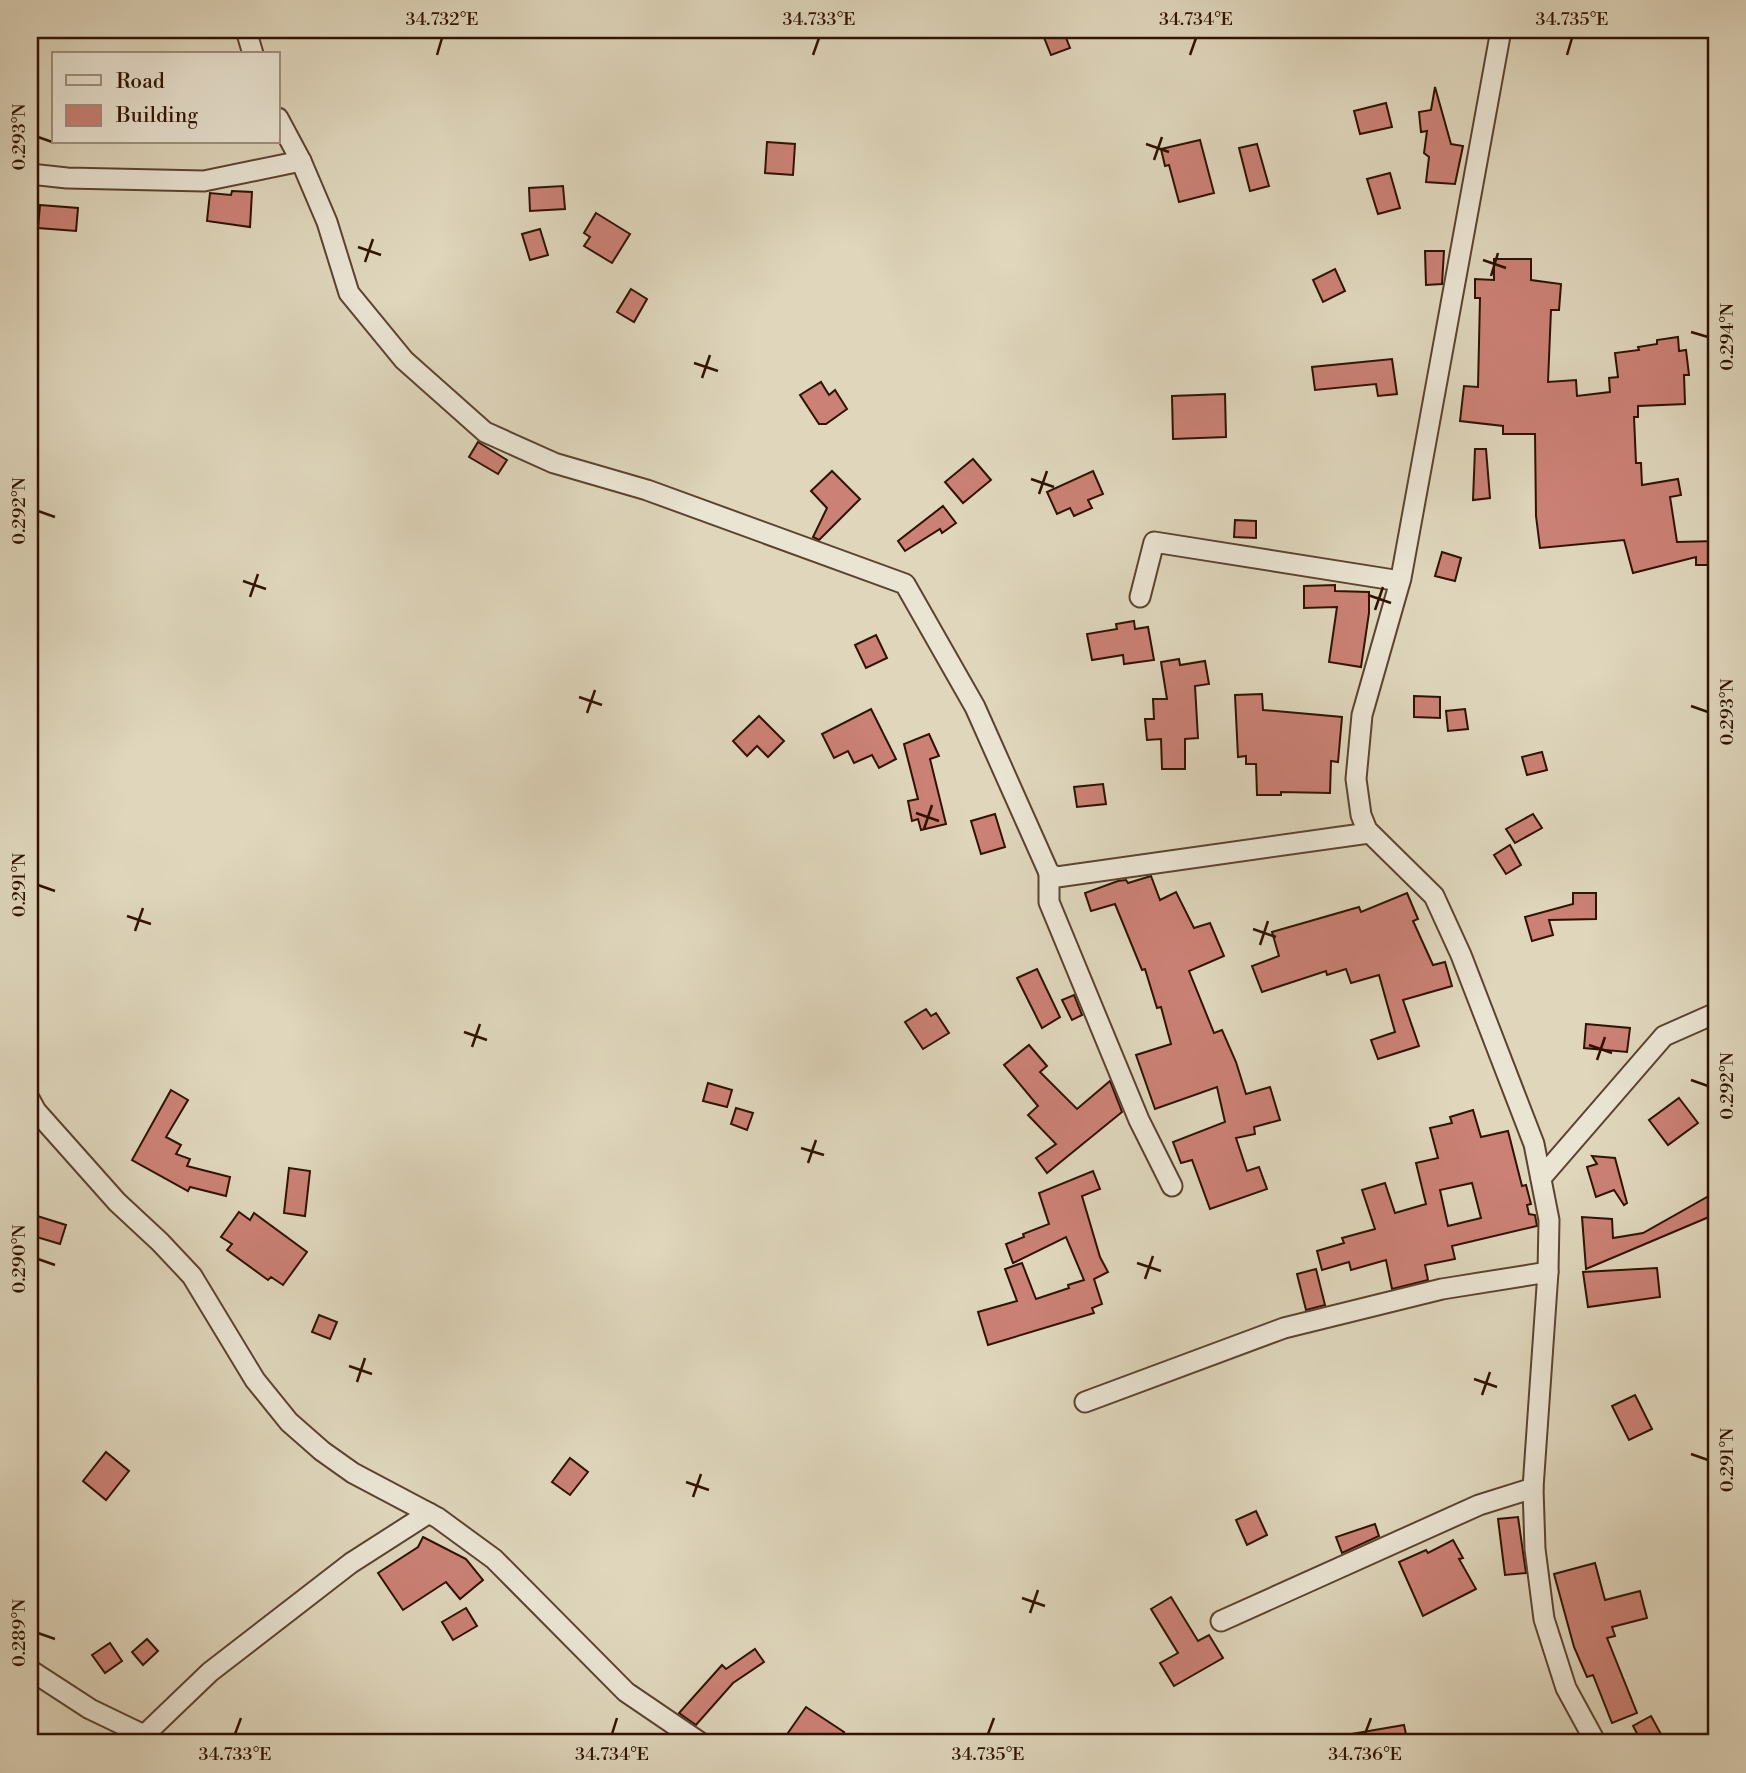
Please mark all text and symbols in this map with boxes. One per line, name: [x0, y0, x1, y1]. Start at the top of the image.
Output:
text: 34.732°E: [405, 8, 479, 31]
text: 34.733°E: [783, 8, 855, 31]
text: 34.734°E: [1159, 8, 1233, 31]
text: 34.735°E: [1536, 8, 1608, 31]
legend: [52, 52, 280, 144]
text: Road: [116, 69, 165, 95]
text: 0.293°N: [8, 103, 31, 171]
text: Building: [115, 103, 198, 129]
text: 0.294°N: [1716, 303, 1739, 371]
text: 0.292°N: [8, 477, 31, 545]
text: 0.293°N: [1716, 678, 1739, 746]
text: 0.291°N: [8, 852, 31, 917]
text: 0.292°N: [1716, 1052, 1739, 1120]
text: 0.290°N: [8, 1224, 31, 1294]
text: 0.291°N: [1716, 1427, 1739, 1492]
text: 0.289°N: [8, 1598, 31, 1667]
text: 34.733°E: [199, 1743, 271, 1766]
text: 34.734°E: [575, 1743, 649, 1766]
text: 34.735°E: [952, 1743, 1024, 1766]
text: 34.736°E: [1328, 1743, 1402, 1766]

